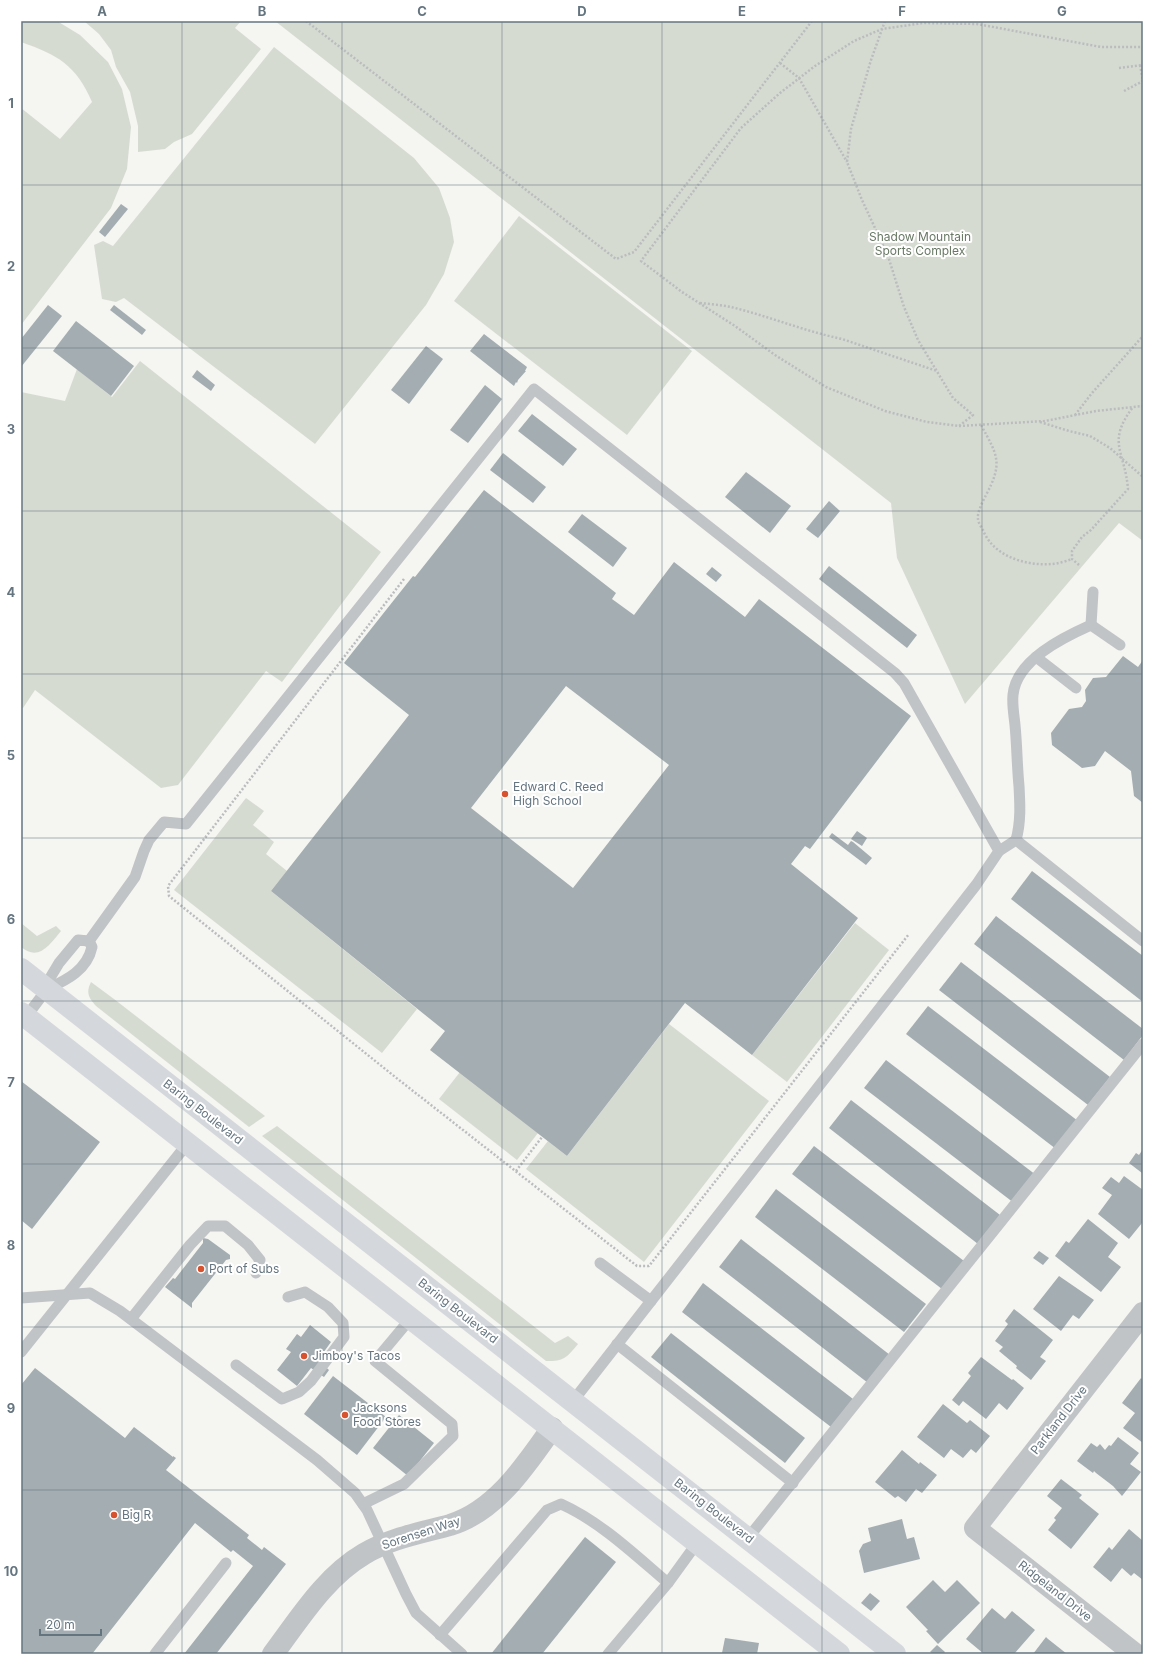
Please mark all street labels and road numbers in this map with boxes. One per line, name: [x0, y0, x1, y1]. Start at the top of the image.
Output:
street label: Baring Boulevard: [160, 1076, 246, 1147]
street label: Baring Boulevard: [415, 1275, 501, 1346]
street label: Parkland Drive: [1027, 1382, 1090, 1457]
street label: Baring Boulevard: [671, 1475, 757, 1546]
street label: Sorensen Way: [380, 1513, 462, 1552]
street label: Ridgeland Drive: [1015, 1557, 1095, 1624]

